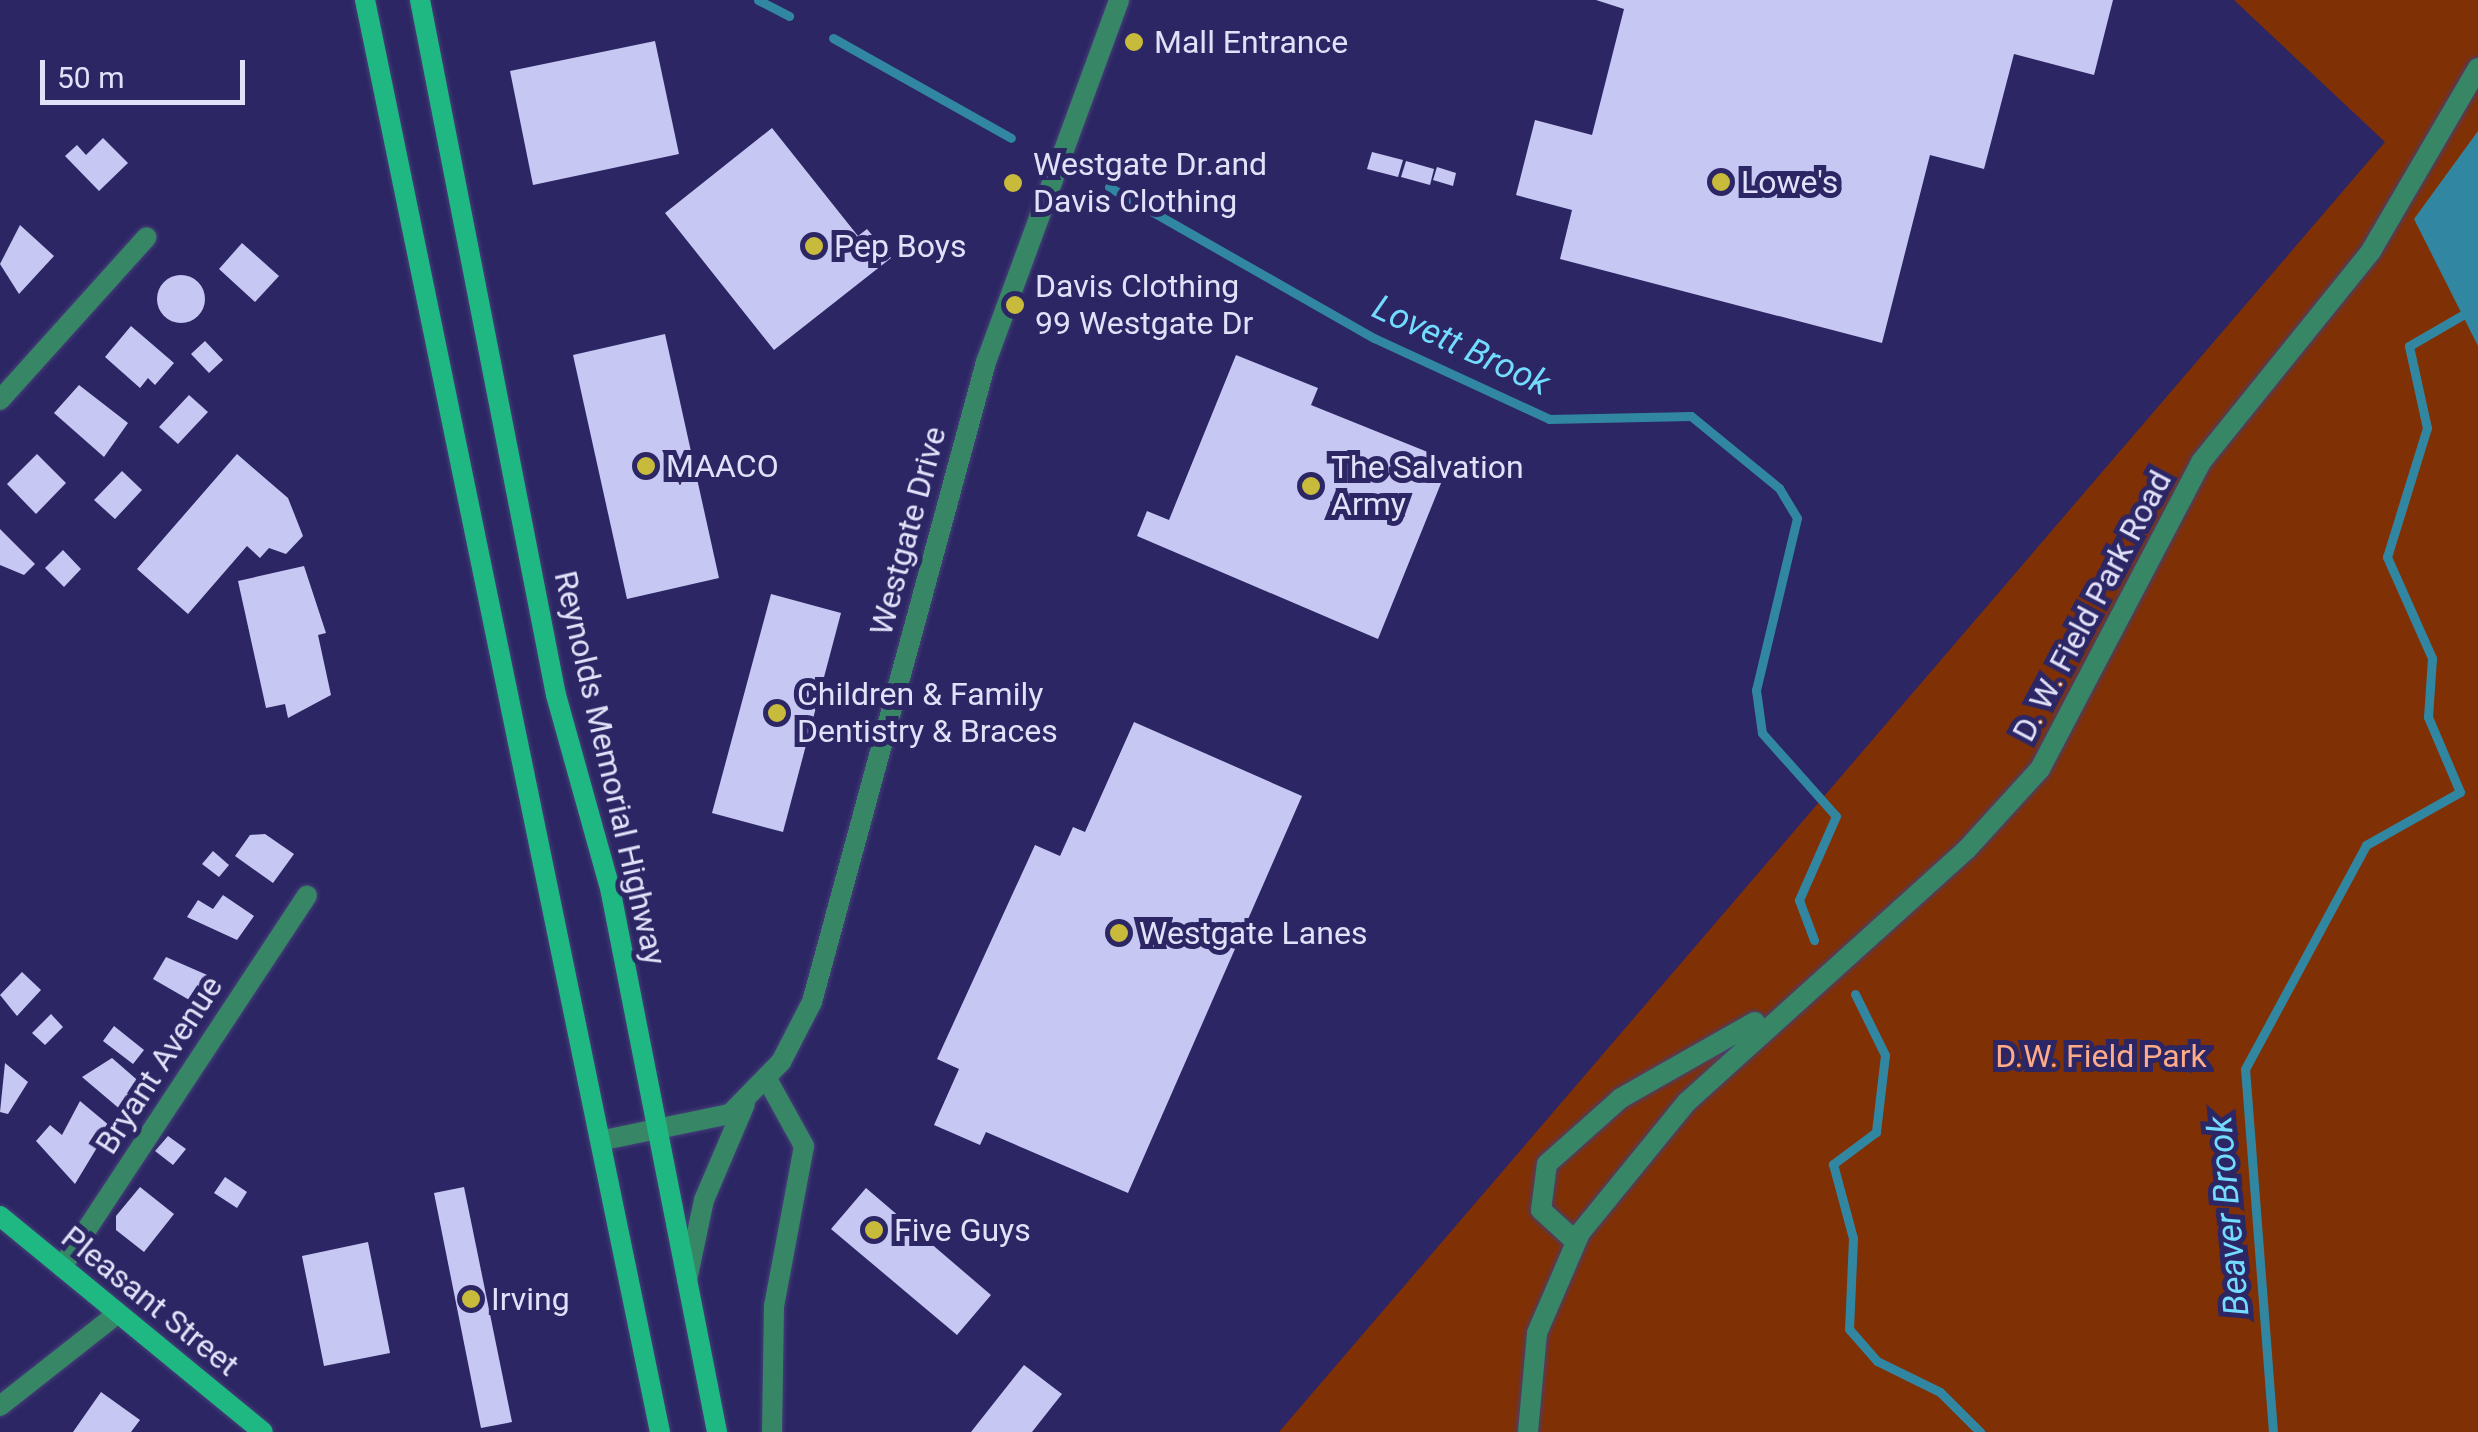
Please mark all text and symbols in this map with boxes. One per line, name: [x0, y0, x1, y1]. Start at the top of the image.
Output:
place label: Mall Entrance: [1154, 23, 1348, 61]
marker: Mall Entrance: [1123, 31, 1145, 53]
scale bar: [45, 40, 250, 102]
text: 50 m: [57, 60, 124, 95]
place label: Westgate Dr.and Davis Clothing: [1033, 146, 1267, 221]
place label: Lowe's: [1741, 163, 1838, 201]
marker: Lowe's: [1710, 171, 1732, 193]
marker: Westgate Dr.and Davis Clothing: [1002, 172, 1024, 194]
place label: Pep Boys: [834, 227, 966, 265]
marker: Pep Boys: [803, 235, 825, 257]
place label: Davis Clothing 99 Westgate Dr: [1035, 268, 1253, 343]
water label: Lovett Brook: [1366, 287, 1556, 405]
marker: Davis Clothing 99 Westgate Dr: [1004, 294, 1026, 316]
street label: Westgate Drive: [862, 422, 954, 640]
place label: MAACO: [666, 447, 779, 485]
place label: The Salvation Army: [1331, 449, 1524, 524]
marker: MAACO: [635, 455, 657, 477]
street label: D. W. Field Park Road: [2004, 464, 2180, 748]
marker: The Salvation Army: [1300, 475, 1322, 497]
street label: Reynolds Memorial Highway: [546, 567, 674, 969]
place label: Children & Family Dentistry & Braces: [797, 676, 1058, 751]
marker: Children & Family Dentistry & Braces: [766, 702, 788, 724]
place label: Westgate Lanes: [1139, 914, 1367, 952]
marker: Westgate Lanes: [1108, 922, 1130, 944]
street label: Bryant Avenue: [87, 969, 231, 1161]
park label: D.W. Field Park: [1995, 1037, 2207, 1075]
water label: Beaver Brook: [2199, 1115, 2259, 1317]
place label: Five Guys: [894, 1211, 1031, 1249]
street label: Pleasant Street: [54, 1218, 246, 1384]
marker: Five Guys: [863, 1219, 885, 1241]
place label: Irving: [491, 1280, 570, 1318]
marker: Irving: [460, 1288, 482, 1310]

